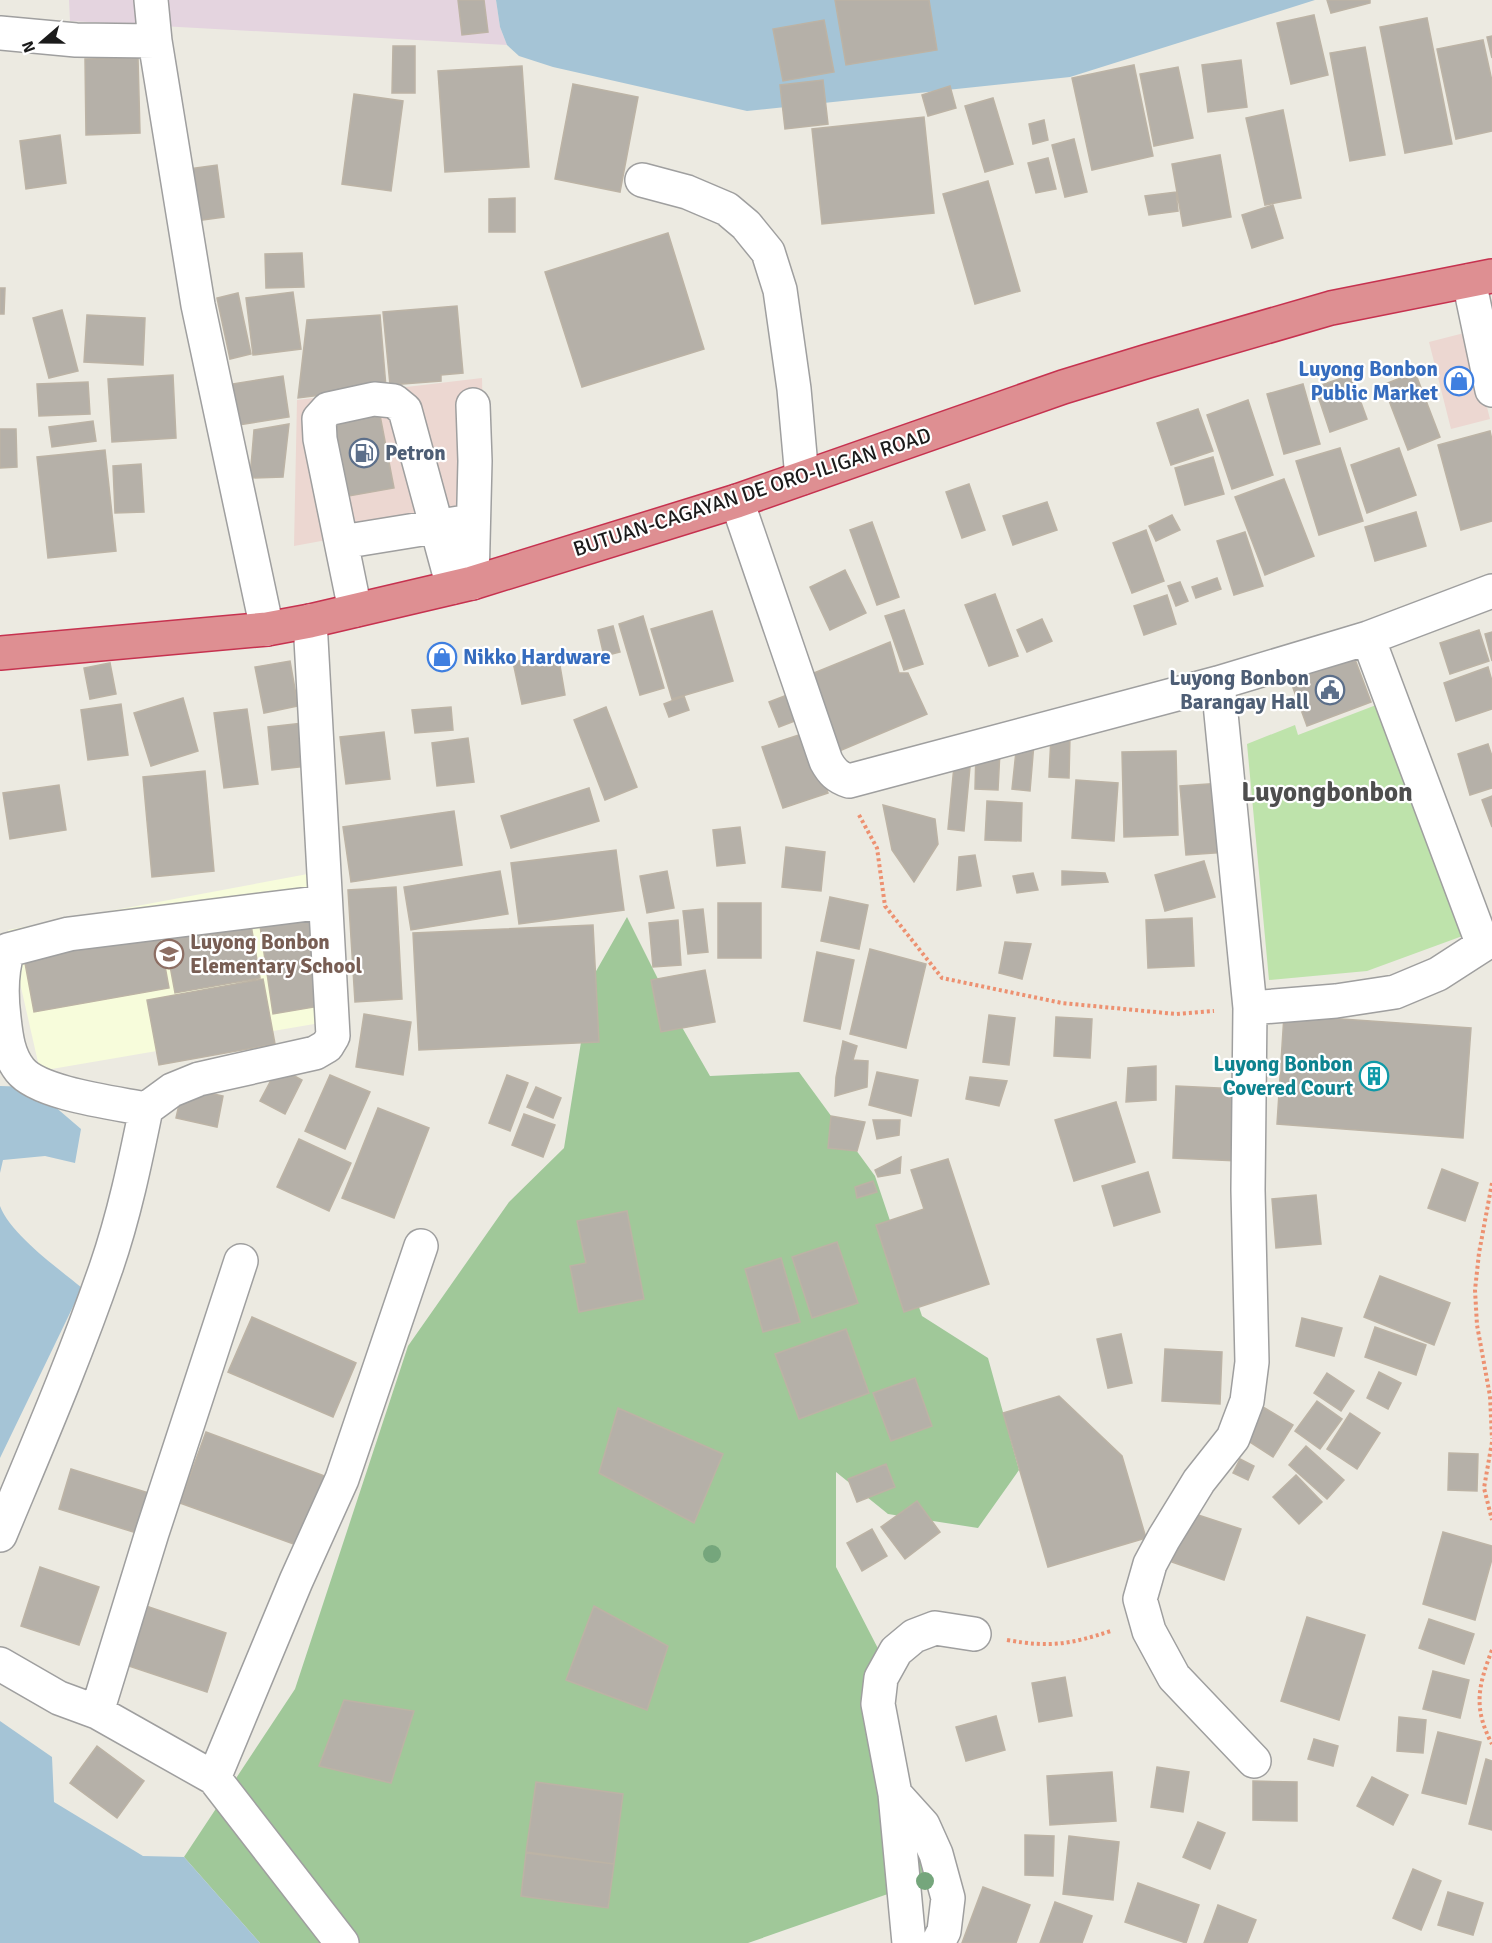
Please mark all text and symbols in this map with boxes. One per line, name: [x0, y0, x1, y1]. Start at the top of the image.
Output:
north arrow: [12, 12, 72, 72]
text: N: [18, 38, 40, 55]
place label: Luyong Bonbon Public Market: [1298, 356, 1438, 406]
shop icon: Luyong Bonbon Public Market: [1443, 365, 1475, 397]
street label: BUTUAN-CAGAYAN DE ORO-ILIGAN ROAD: [570, 422, 934, 562]
fuel station icon: Petron: [348, 437, 380, 469]
place label: Petron: [385, 440, 446, 466]
shop icon: Nikko Hardware: [426, 641, 458, 673]
place label: Nikko Hardware: [463, 644, 611, 670]
place label: Luyong Bonbon Barangay Hall: [1169, 665, 1309, 715]
public building icon: Luyong Bonbon Barangay Hall: [1314, 674, 1346, 706]
district label: Luyongbonbon: [1241, 776, 1413, 809]
place label: Luyong Bonbon Elementary School: [190, 929, 362, 979]
school or university icon: Luyong Bonbon Elementary School: [153, 938, 185, 970]
place label: Luyong Bonbon Covered Court: [1213, 1051, 1353, 1101]
building icon: Luyong Bonbon Covered Court: [1358, 1060, 1390, 1092]

